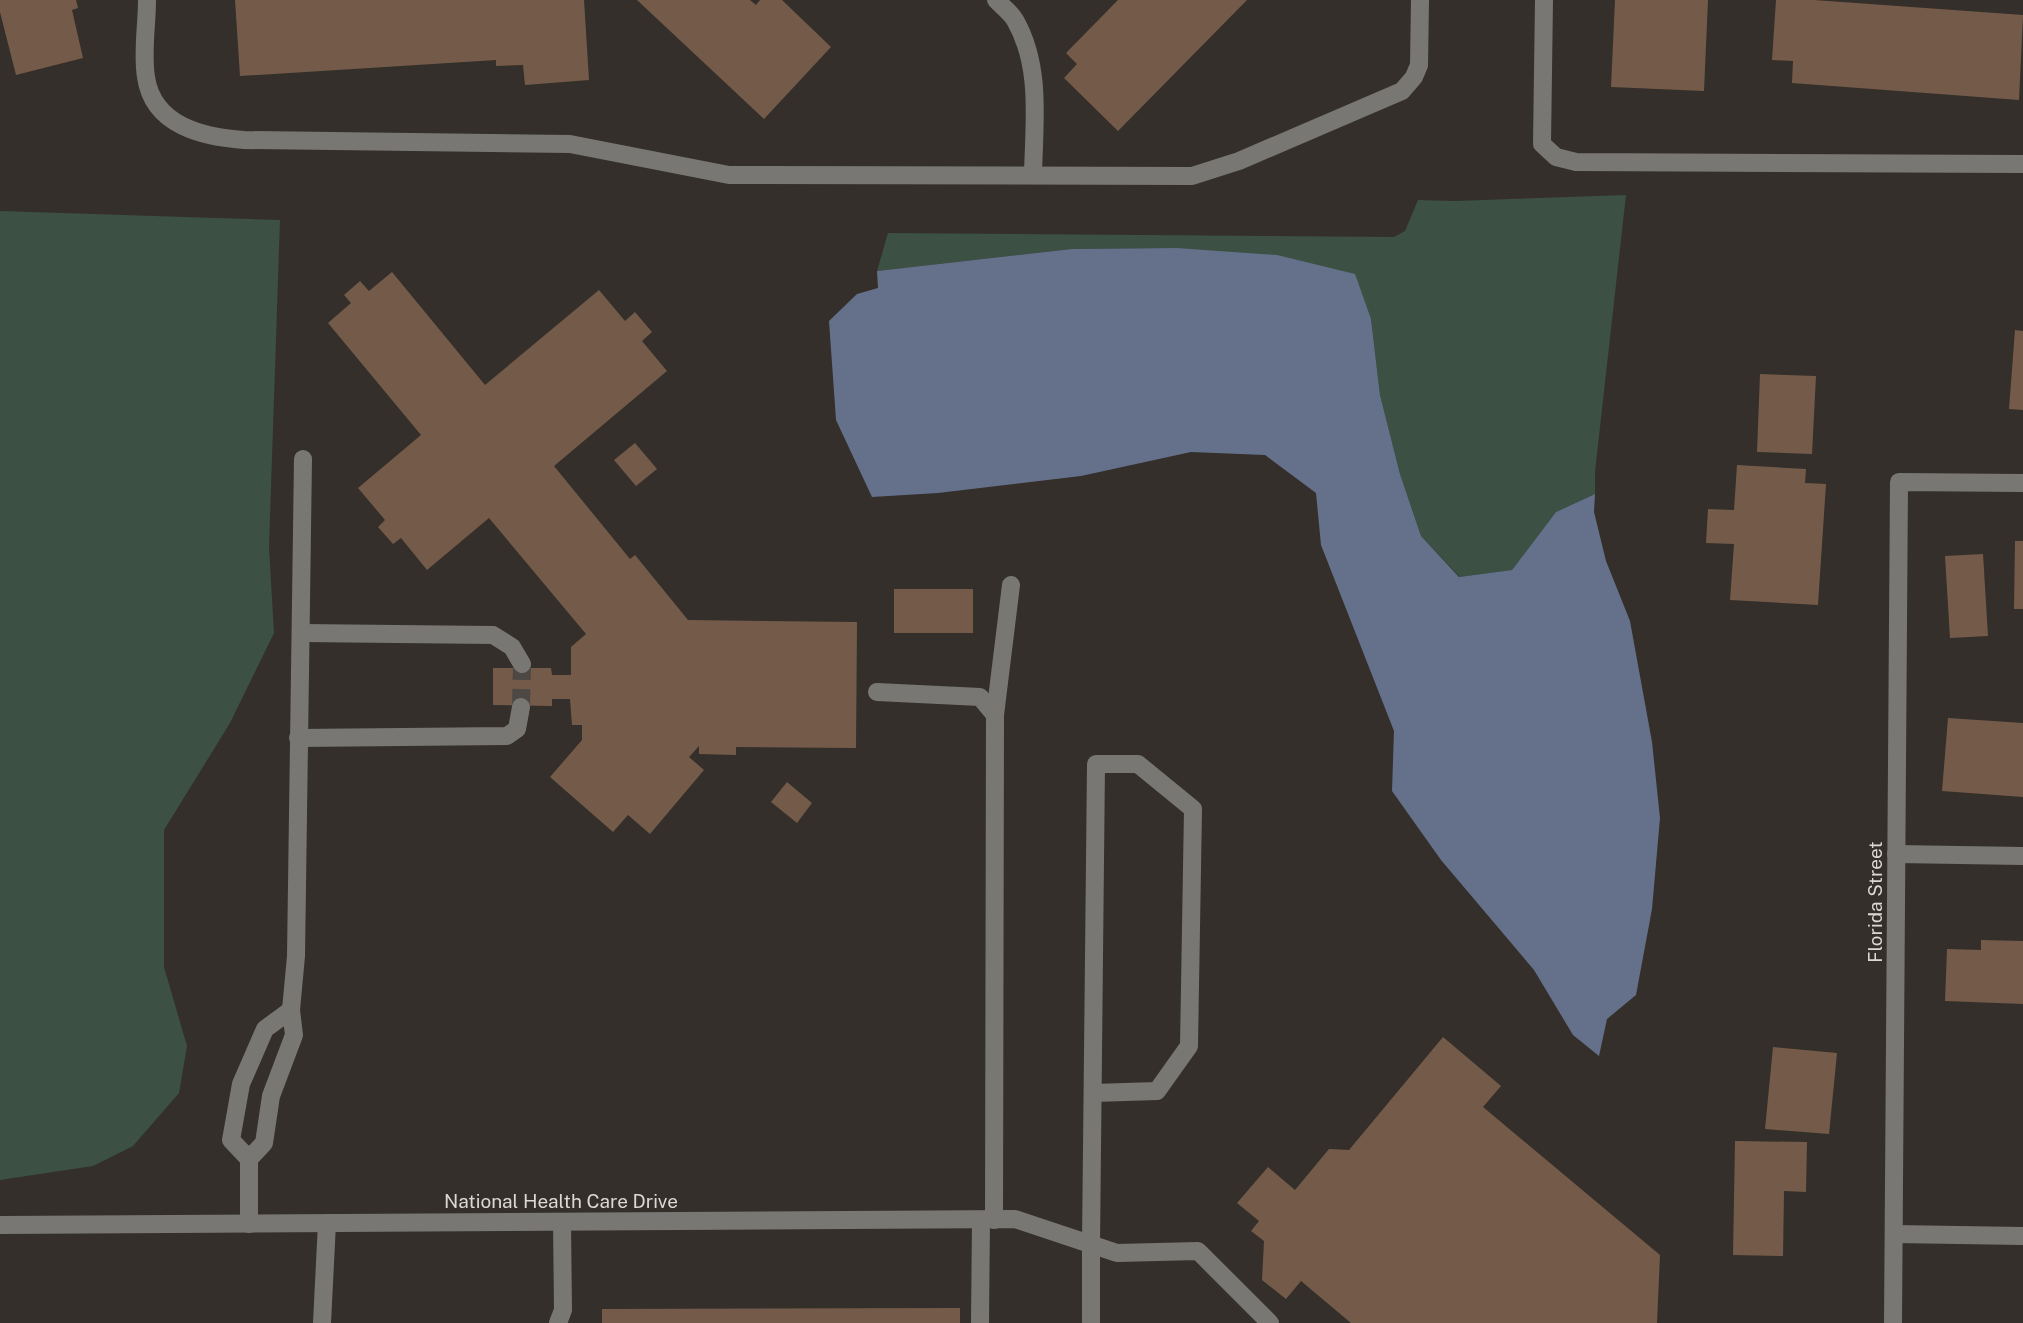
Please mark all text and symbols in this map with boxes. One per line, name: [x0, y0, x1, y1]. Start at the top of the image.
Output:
street label: Florida Street: [1864, 841, 1886, 963]
street label: National Health Care Drive: [444, 1190, 678, 1212]

